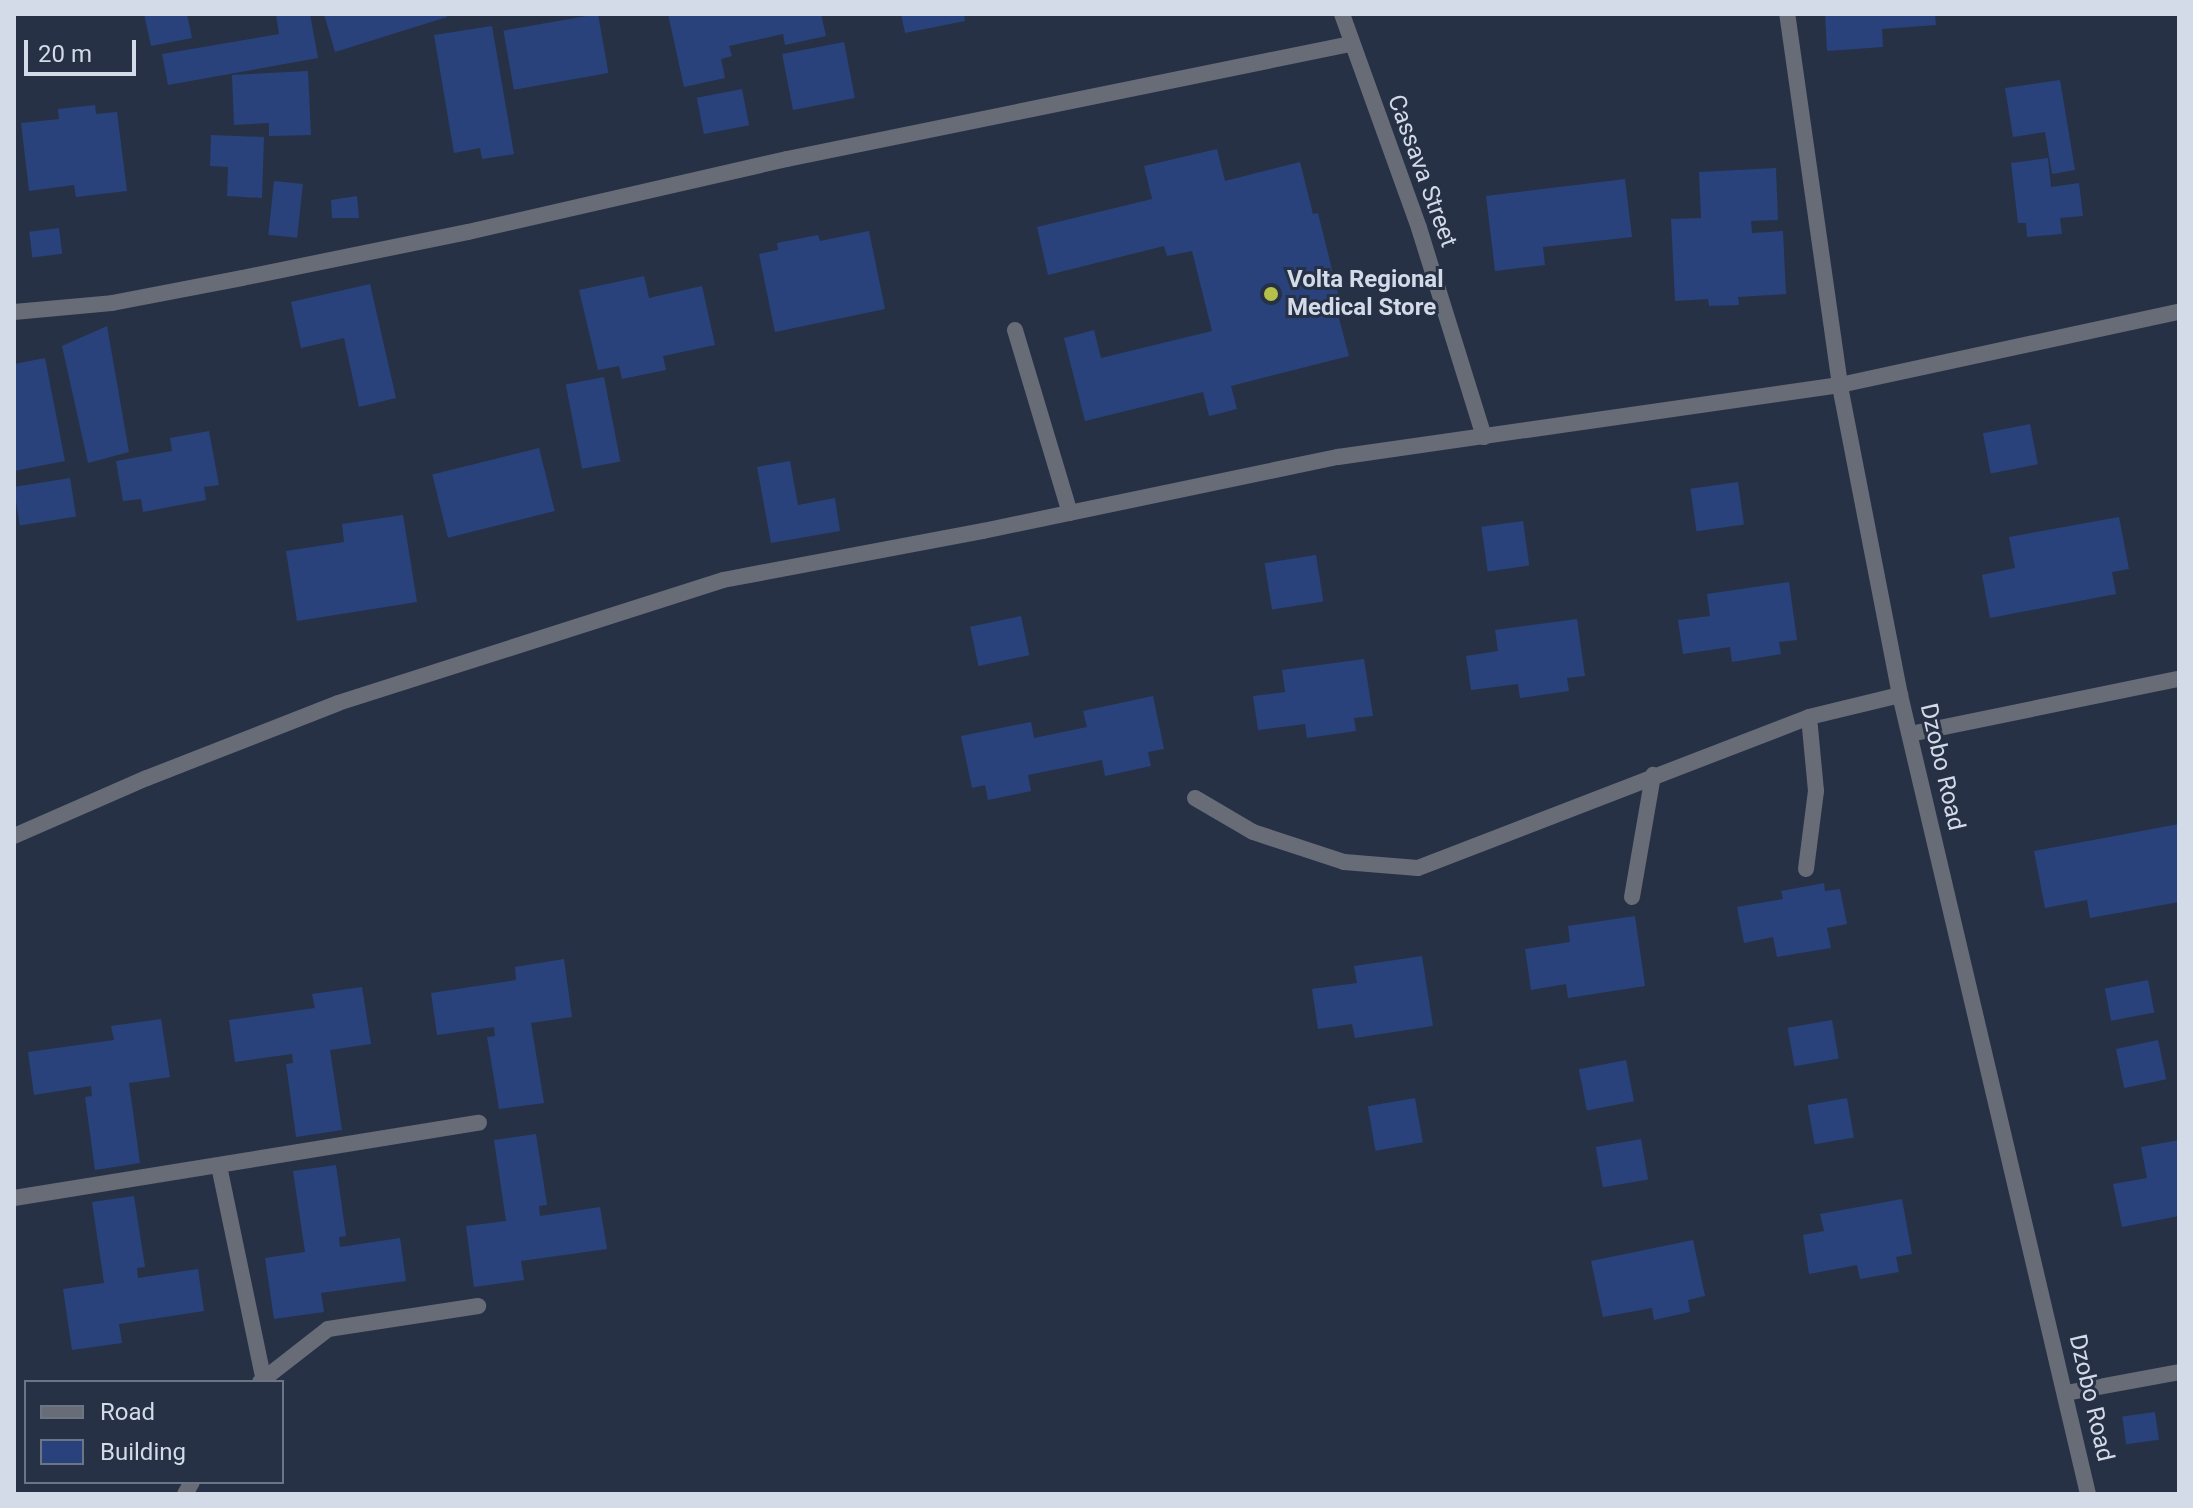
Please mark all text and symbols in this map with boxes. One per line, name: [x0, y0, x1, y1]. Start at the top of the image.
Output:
scale bar: [28, 24, 140, 74]
text: 20 m: [38, 40, 92, 68]
street label: Cassava Street: [1381, 91, 1463, 251]
place label: Volta Regional Medical Store: [1287, 266, 1444, 322]
marker: Volta Regional Medical Store: [1262, 285, 1280, 303]
street label: Dzobo Road: [1913, 701, 1971, 833]
street label: Dzobo Road: [2062, 1332, 2120, 1464]
legend: [24, 1380, 284, 1484]
text: Road: [100, 1398, 155, 1426]
text: Building: [100, 1438, 186, 1466]

